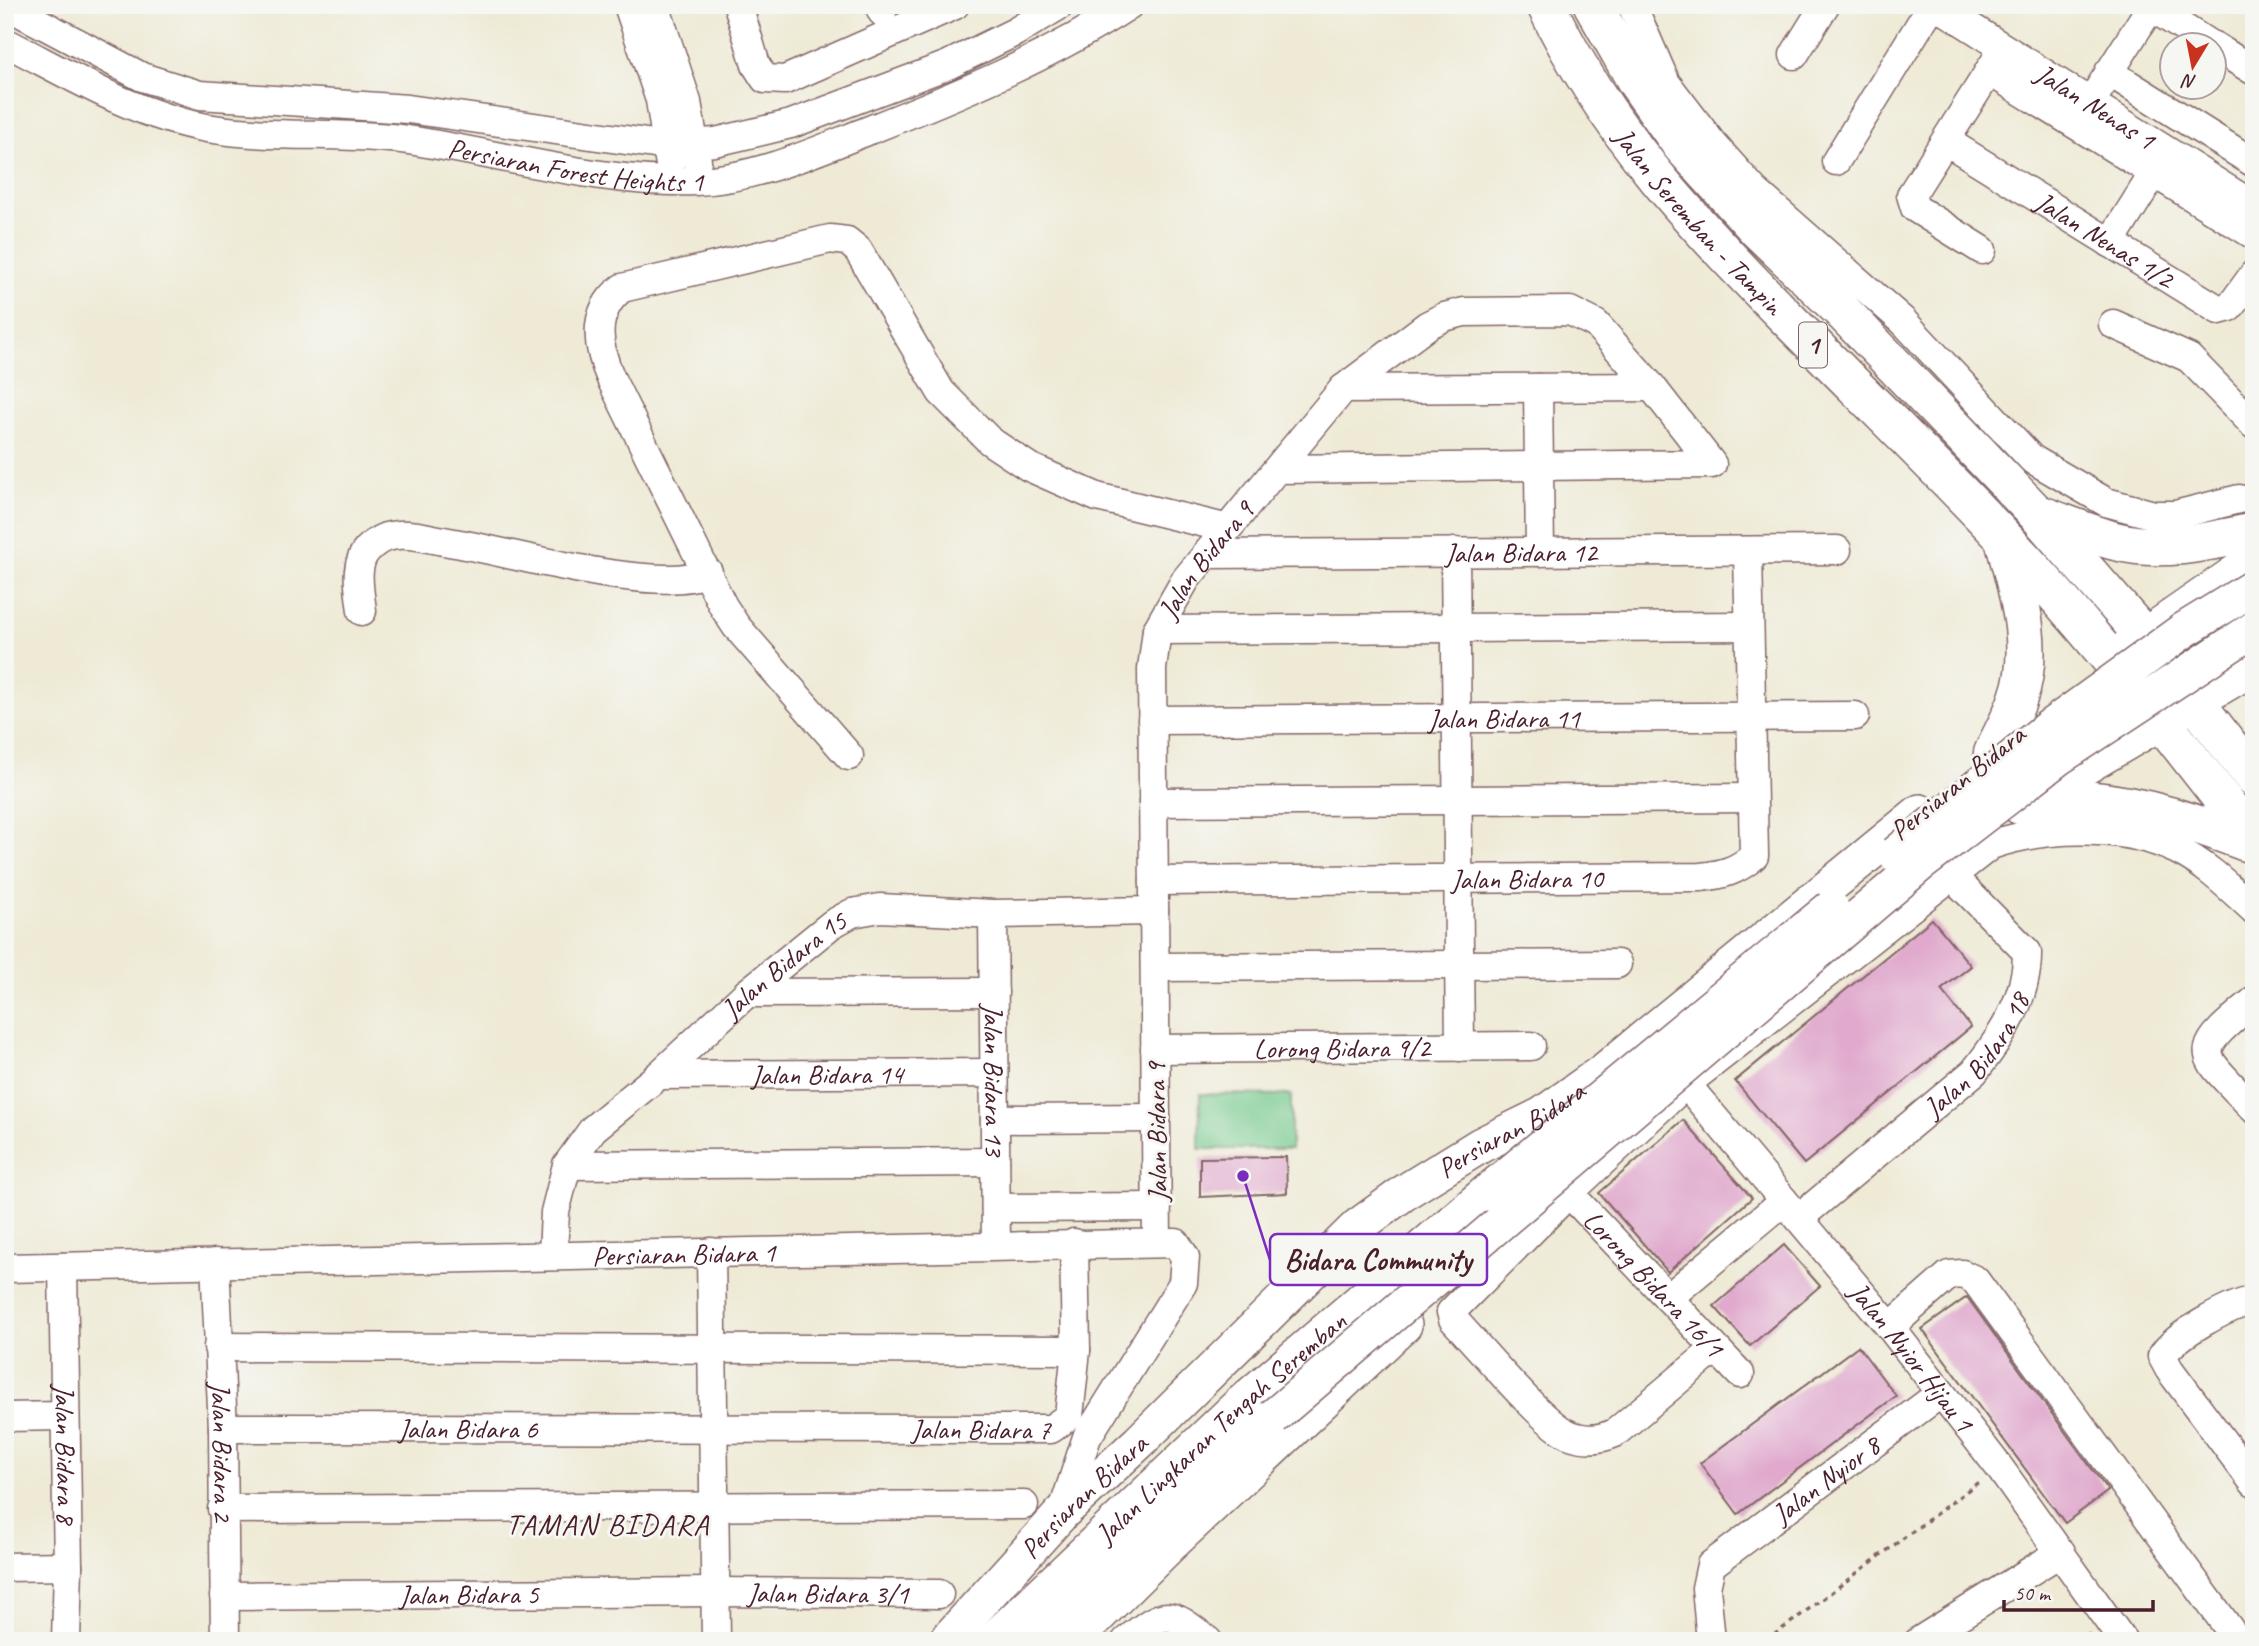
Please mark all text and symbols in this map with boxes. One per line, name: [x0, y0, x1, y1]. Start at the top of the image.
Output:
north arrow: [2158, 32, 2228, 102]
street label: Jalan Nenas 1: [2028, 55, 2163, 158]
text: N: [2179, 68, 2198, 95]
street label: Jalan Seremban - Tampin: [1605, 119, 1792, 323]
street label: Persiaran Forest Heights 1: [445, 130, 705, 199]
street label: Jalan Nenas 1/2: [2027, 183, 2183, 297]
road number: 1: [1799, 322, 1827, 368]
street label: Jalan Bidara 9: [1149, 492, 1263, 627]
street label: Jalan Bidara 12: [1443, 535, 1600, 570]
street label: Jalan Bidara 11: [1426, 701, 1582, 736]
street label: Persiaran Bidara: [1883, 716, 2033, 848]
street label: Jalan Bidara 10: [1449, 861, 1606, 897]
street label: Jalan Bidara 15: [712, 902, 853, 1028]
street label: Jalan Bidara 18: [1915, 986, 2038, 1126]
street label: Jalan Bidara 13: [976, 1002, 1012, 1159]
street label: Lorong Bidara 9/2: [1253, 1030, 1433, 1066]
street label: Jalan Bidara 14: [749, 1057, 906, 1092]
street label: Jalan Bidara 9: [1138, 1060, 1175, 1204]
street label: Persiaran Bidara: [1431, 1072, 1593, 1186]
street label: Lorong Bidara 16/1: [1576, 1203, 1733, 1365]
callout: Bidara Community: [1270, 1234, 1487, 1285]
street label: Persiaran Bidara 1: [592, 1235, 777, 1273]
text: Bidara Community: [1284, 1241, 1474, 1279]
street label: Jalan Nyior Hijau 1: [1840, 1273, 1983, 1440]
street label: Jalan Lingkaran Tengah Seremban: [1087, 1304, 1354, 1552]
street label: Jalan Bidara 2: [203, 1379, 241, 1524]
street label: Jalan Bidara 8: [47, 1382, 84, 1526]
street label: Jalan Bidara 6: [396, 1411, 539, 1446]
street label: Jalan Bidara 7: [909, 1412, 1052, 1447]
street label: Persiaran Bidara: [1013, 1425, 1156, 1566]
street label: Jalan Nyior 8: [1763, 1426, 1889, 1533]
district label: TAMAN BIDARA: [506, 1505, 710, 1543]
scale bar: [2004, 1569, 2152, 1613]
street label: Jalan Bidara 3/1: [745, 1575, 910, 1612]
street label: Jalan Bidara 5: [397, 1576, 540, 1613]
text: 50 m: [2014, 1580, 2052, 1606]

